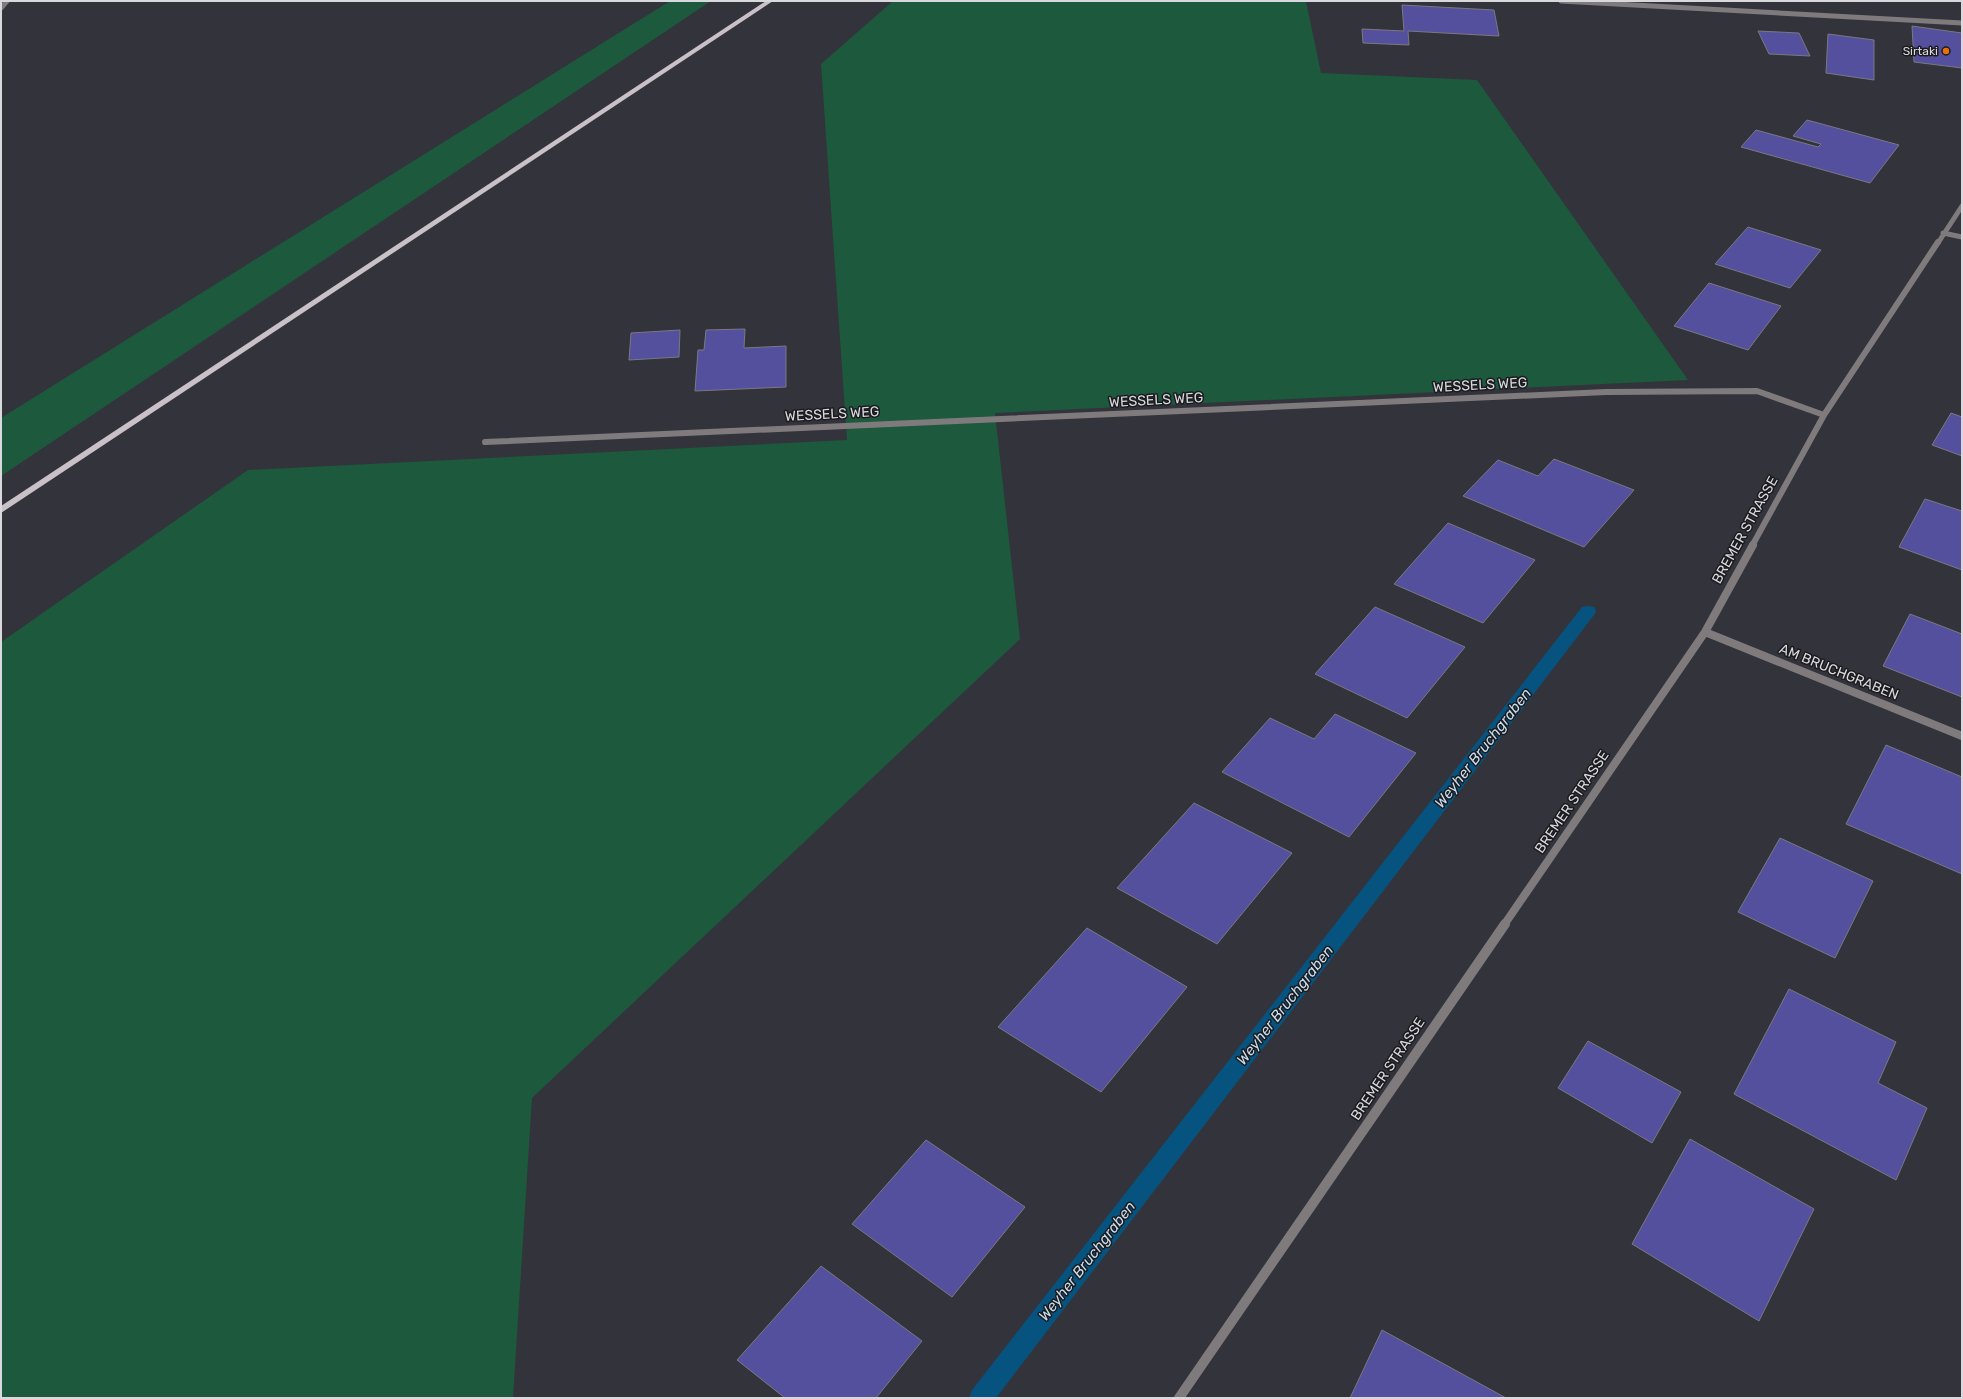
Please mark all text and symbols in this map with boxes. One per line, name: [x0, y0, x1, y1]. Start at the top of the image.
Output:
place label: Sirtaki: [1903, 44, 1938, 58]
marker: Sirtaki: [1941, 46, 1951, 56]
street label: WESSELS WEG: [1432, 374, 1528, 396]
street label: WESSELS WEG: [1108, 389, 1204, 411]
street label: WESSELS WEG: [784, 403, 880, 425]
street label: BREMER STRASSE: [1708, 473, 1782, 587]
street label: AM BRUCHGRABEN: [1777, 640, 1901, 704]
water label: Weyher Bruchgraben: [1431, 685, 1535, 811]
street label: BREMER STRASSE: [1531, 747, 1613, 857]
water label: Weyher Bruchgraben: [1233, 942, 1337, 1068]
street label: BREMER STRASSE: [1347, 1014, 1429, 1124]
water label: Weyher Bruchgraben: [1035, 1198, 1139, 1324]

